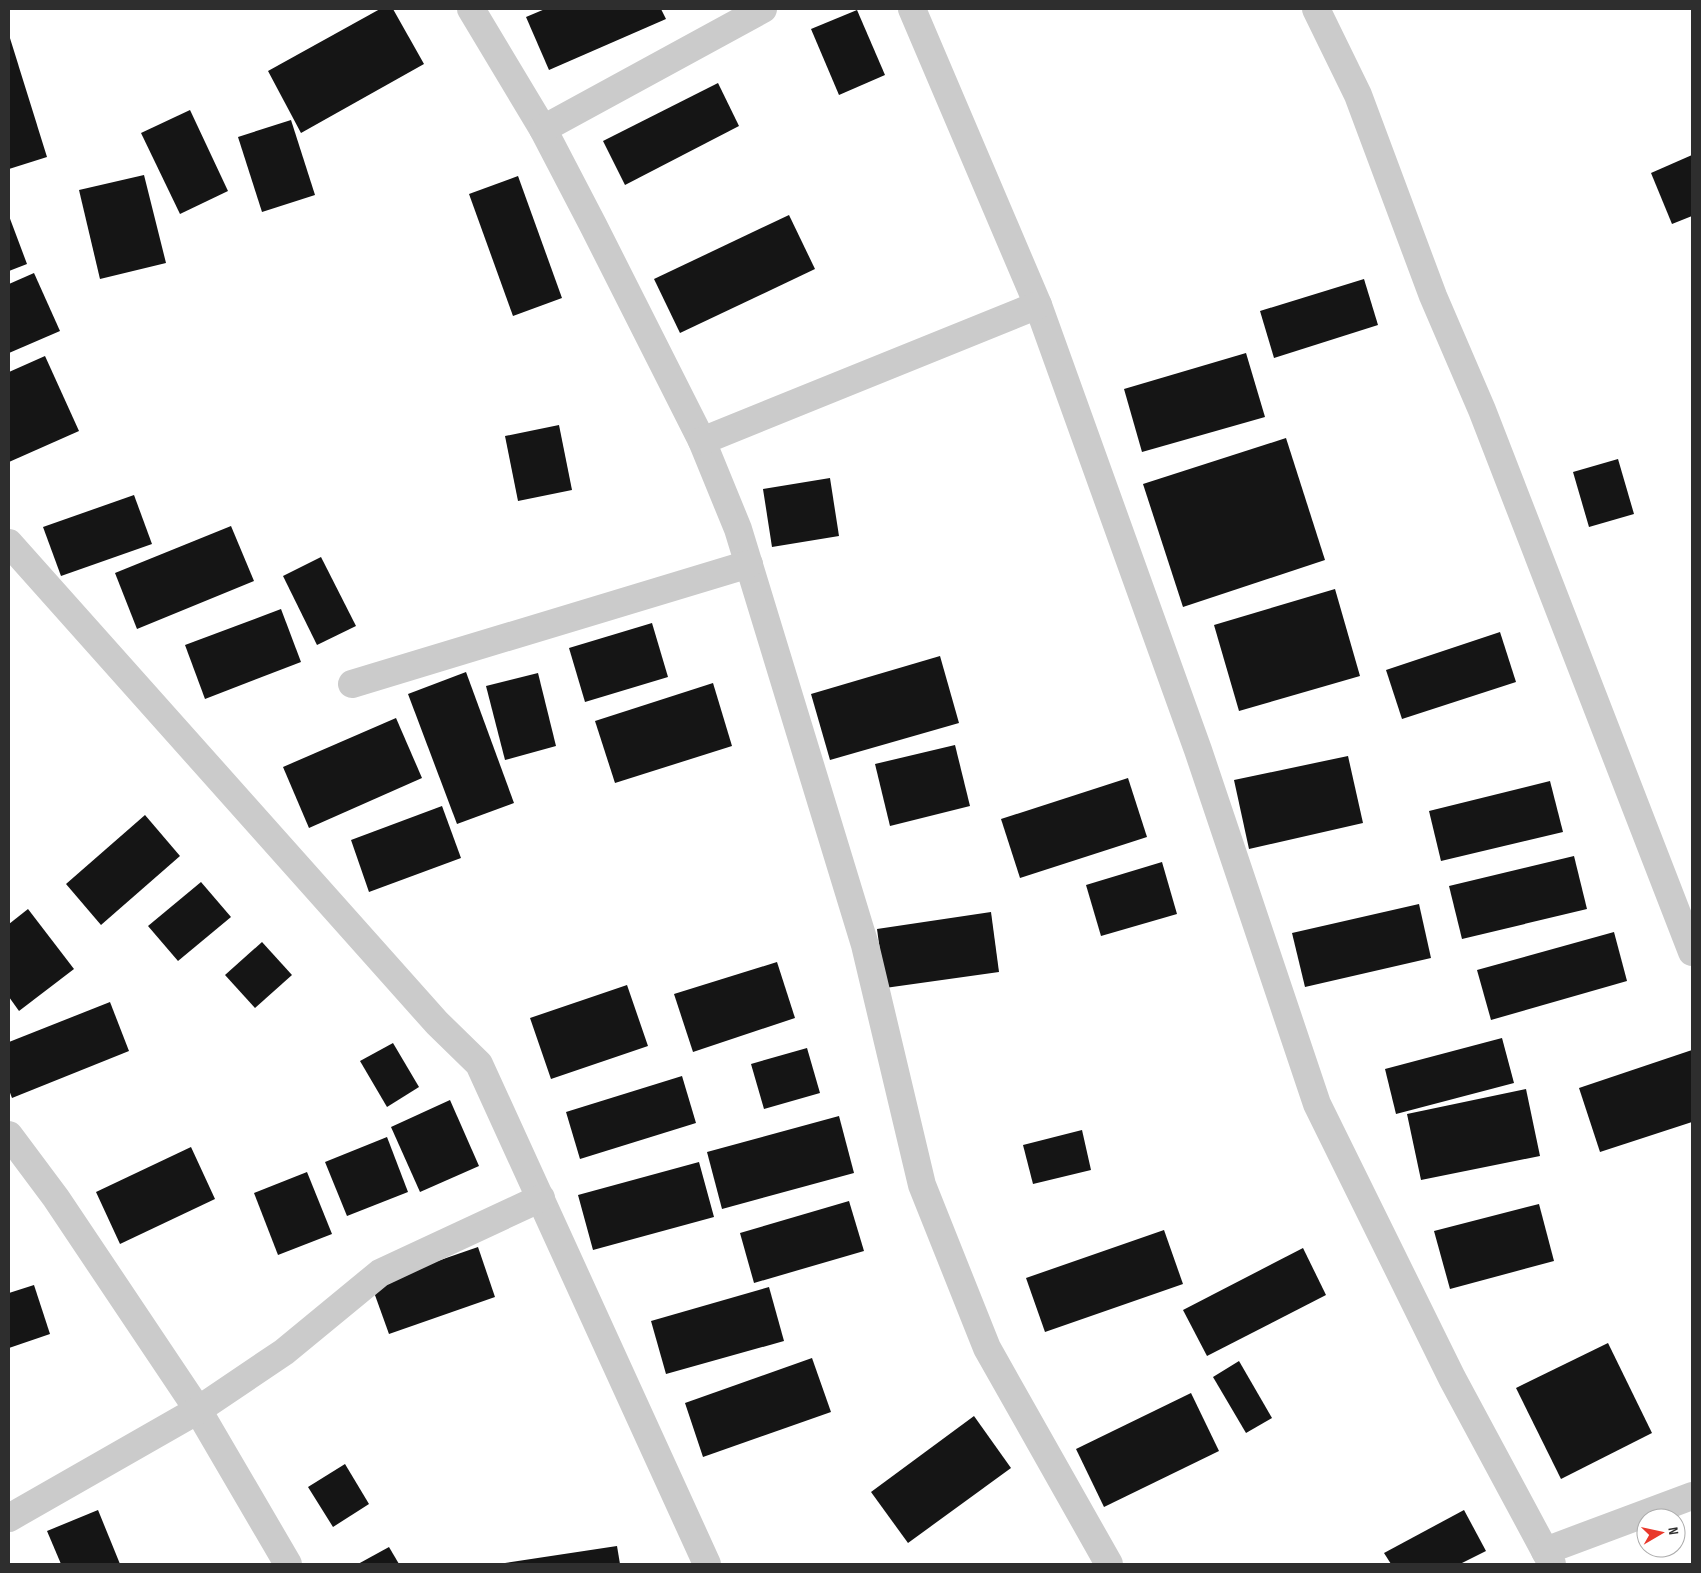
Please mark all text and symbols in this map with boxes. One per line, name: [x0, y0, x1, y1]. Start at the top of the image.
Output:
north arrow: [1636, 1508, 1686, 1558]
text: N: [1664, 1526, 1682, 1536]

